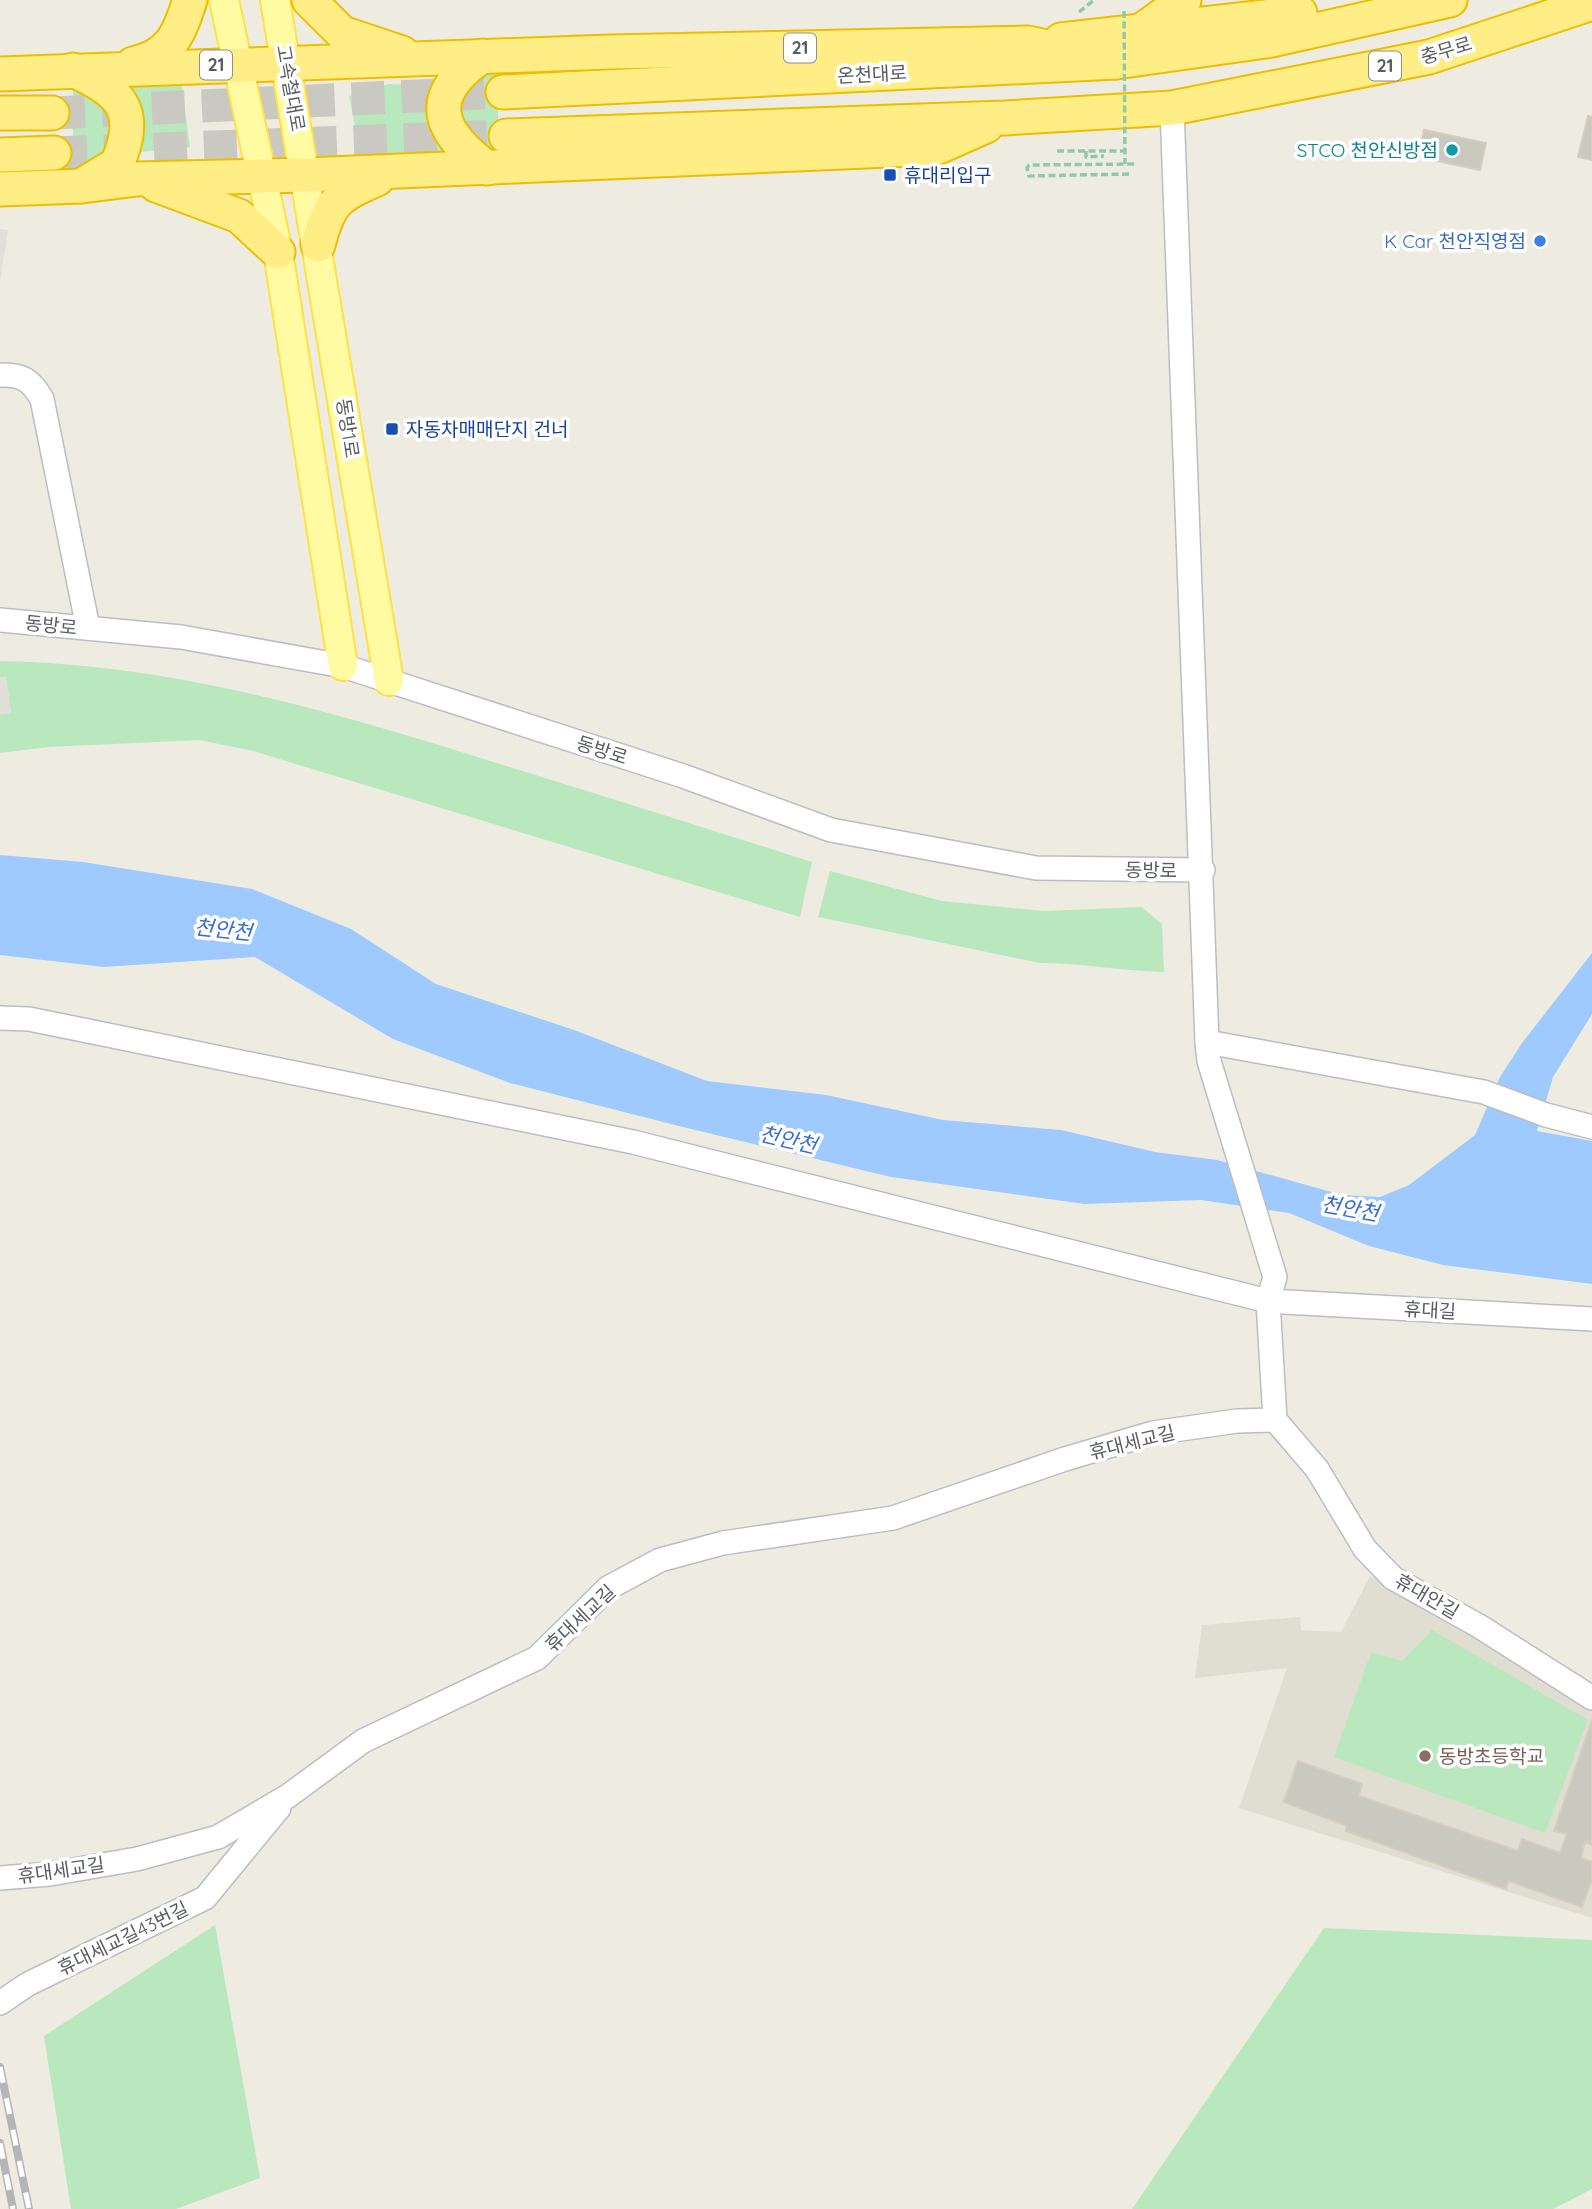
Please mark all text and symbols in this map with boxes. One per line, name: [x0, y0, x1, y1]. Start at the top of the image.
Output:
street label: 충무로: [1417, 31, 1475, 69]
road number: 21: [784, 33, 816, 62]
street label: 고속철대로: [272, 43, 310, 133]
road number: 21: [200, 51, 232, 80]
road number: 21: [1369, 52, 1401, 80]
street label: 온천대로: [836, 60, 908, 88]
place label: STCO 천안신방점: [1297, 138, 1438, 162]
marker: STCO 천안신방점: [1444, 142, 1460, 158]
place label: 휴대리입구: [904, 163, 991, 187]
marker: 휴대리입구: [882, 167, 898, 183]
place label: K Car 천안직영점: [1384, 229, 1526, 253]
marker: K Car 천안직영점: [1532, 233, 1548, 249]
street label: 동방1로: [331, 397, 365, 459]
place label: 자동차매매단지 건너: [406, 417, 569, 441]
marker: 자동차매매단지 건너: [384, 421, 400, 437]
street label: 동방로: [24, 610, 78, 640]
street label: 동방로: [573, 730, 631, 770]
street label: 동방로: [1125, 858, 1177, 882]
water label: 천안천: [193, 913, 256, 945]
water label: 천안천: [757, 1120, 822, 1159]
water label: 천안천: [1319, 1190, 1384, 1226]
street label: 휴대길: [1403, 1297, 1457, 1323]
street label: 휴대세교길: [1087, 1420, 1177, 1464]
street label: 휴대안길: [1391, 1568, 1463, 1624]
street label: 휴대세교길: [540, 1579, 620, 1657]
place label: 동방초등학교: [1439, 1744, 1544, 1768]
marker: 동방초등학교: [1417, 1748, 1433, 1764]
street label: 휴대세교길: [16, 1852, 106, 1888]
street label: 휴대세교길43번길: [54, 1896, 192, 1980]

